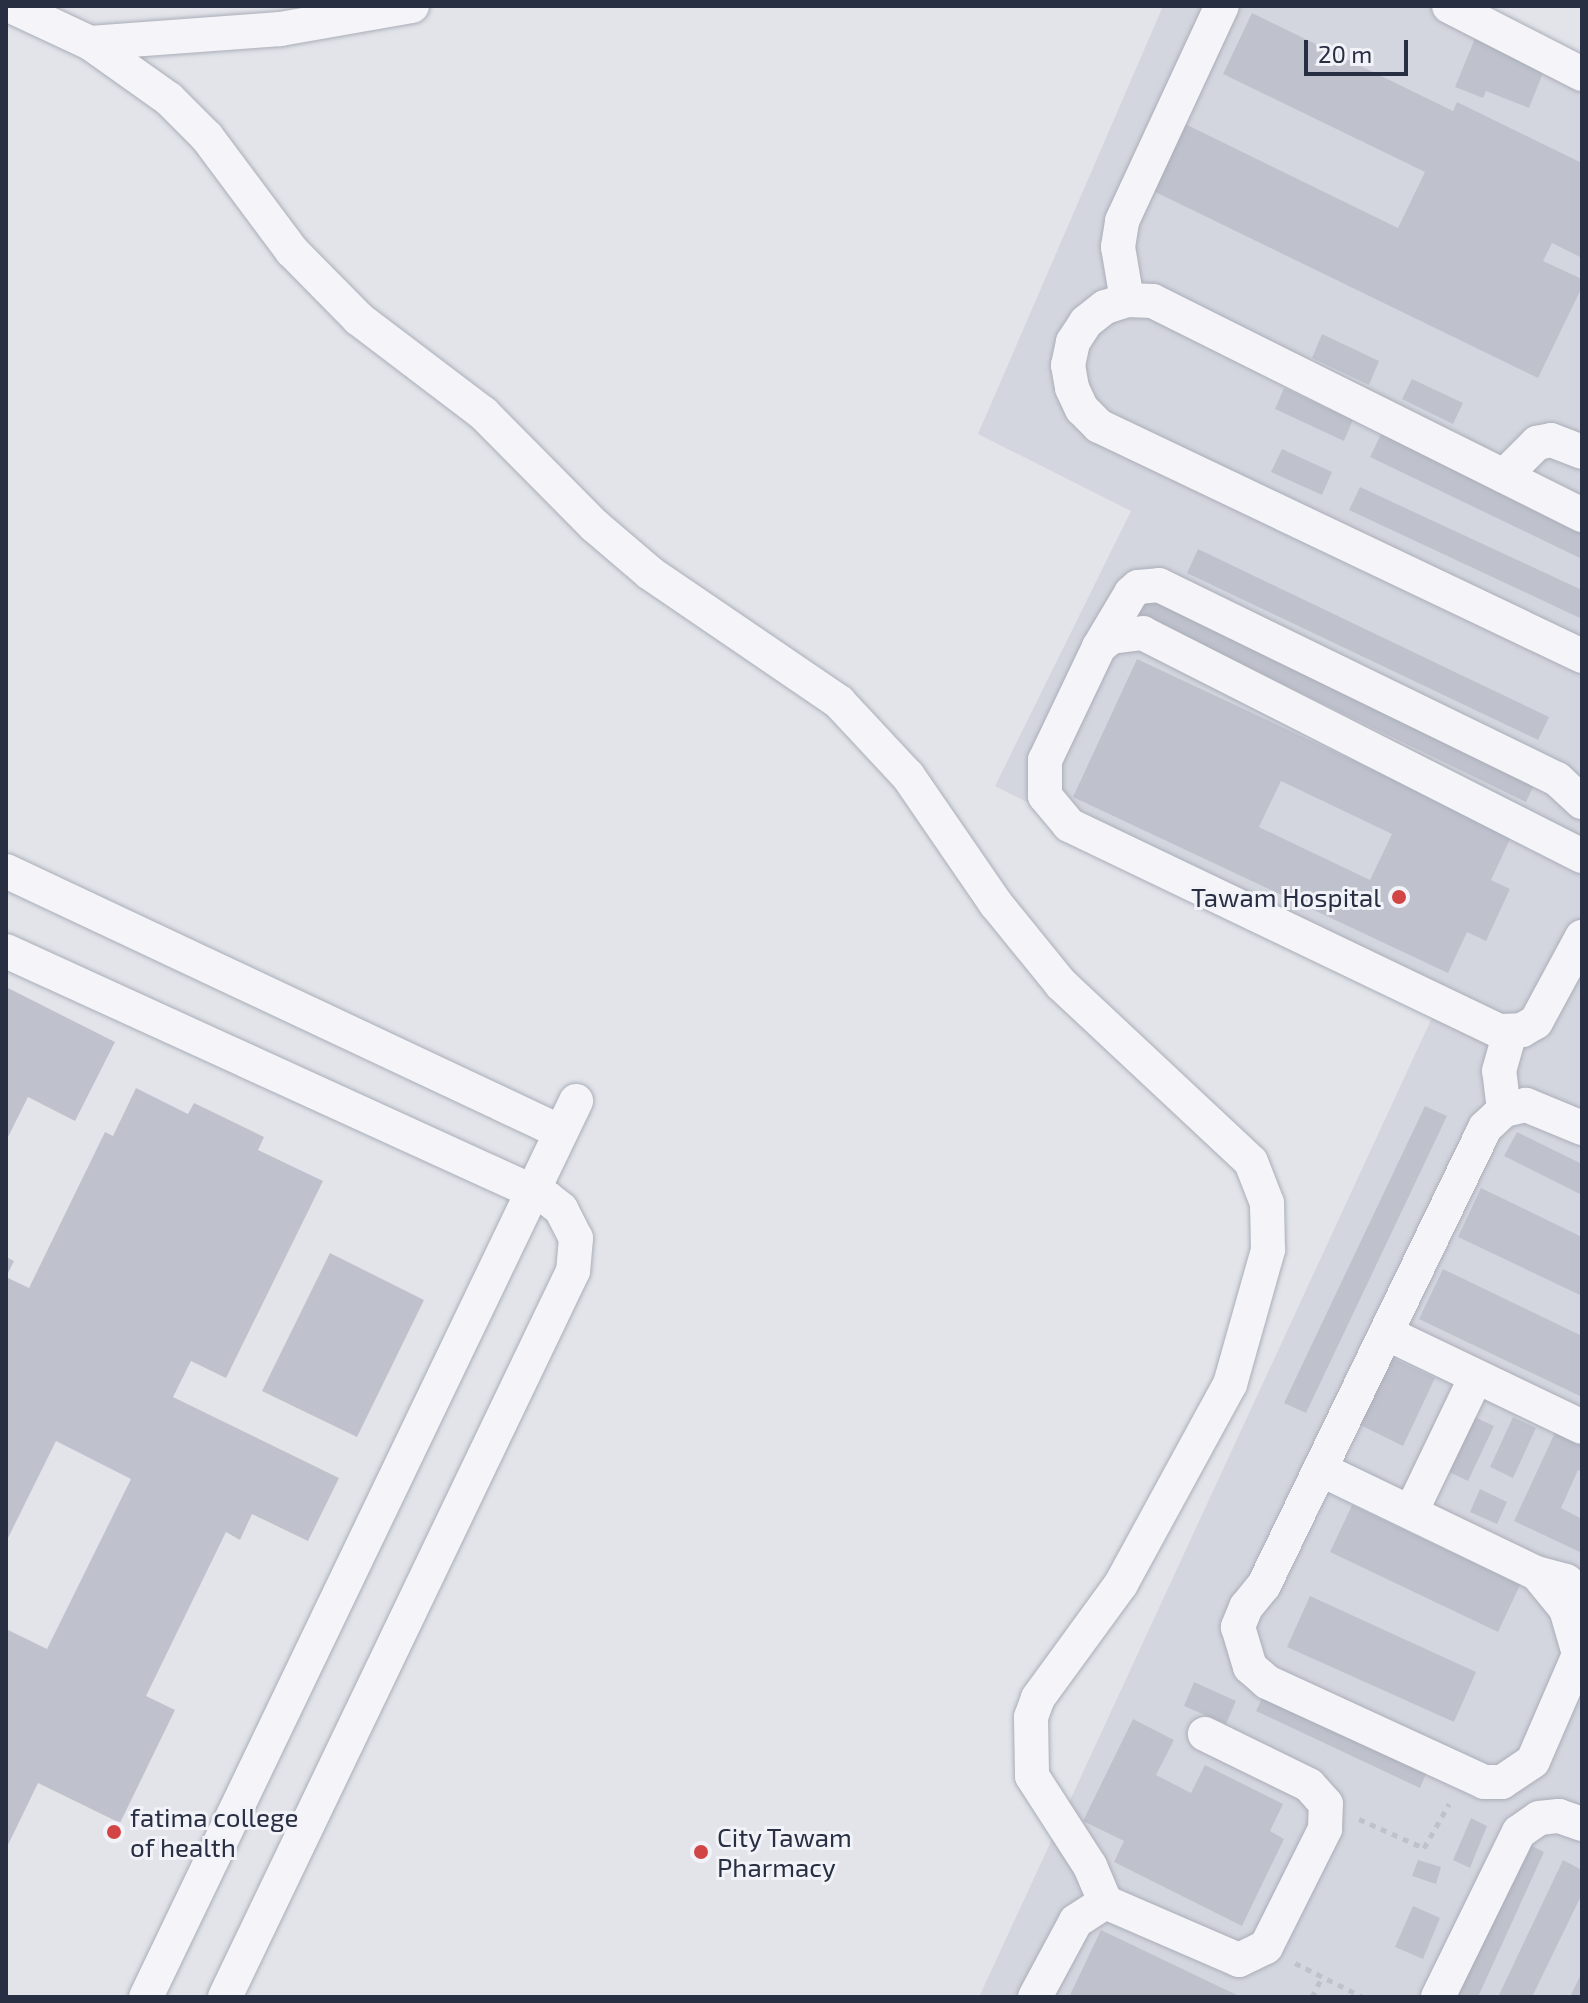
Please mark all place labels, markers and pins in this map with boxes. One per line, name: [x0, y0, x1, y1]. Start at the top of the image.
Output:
place label: Tawam Hospital: [1191, 881, 1381, 913]
marker: Tawam Hospital: [1388, 886, 1410, 908]
place label: fatima college of health: [130, 1801, 298, 1862]
place label: City Tawam Pharmacy: [717, 1821, 853, 1882]
marker: fatima college of health: [105, 1823, 123, 1841]
marker: City Tawam Pharmacy: [692, 1843, 710, 1861]

